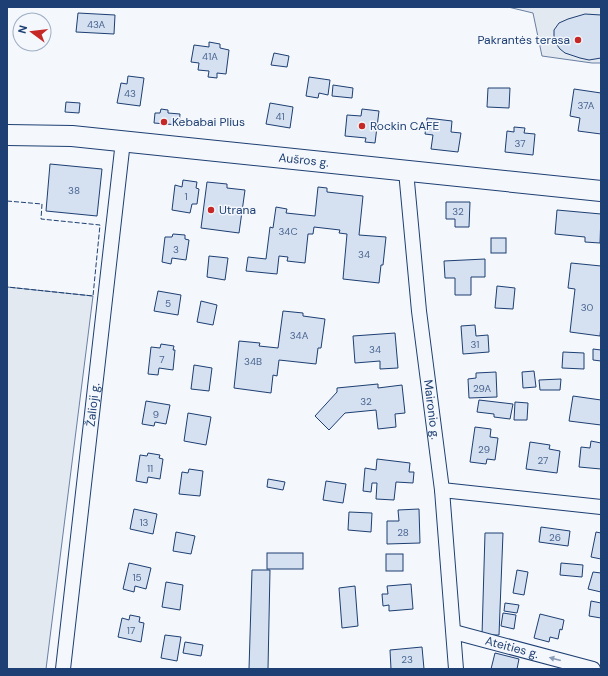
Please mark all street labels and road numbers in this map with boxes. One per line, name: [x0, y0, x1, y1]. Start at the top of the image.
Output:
street label: Aušros g.: [278, 150, 330, 171]
street label: Maironio g.: [420, 379, 443, 440]
street label: Žalioji g.: [83, 382, 103, 427]
street label: Ateities g.: [484, 633, 540, 662]

